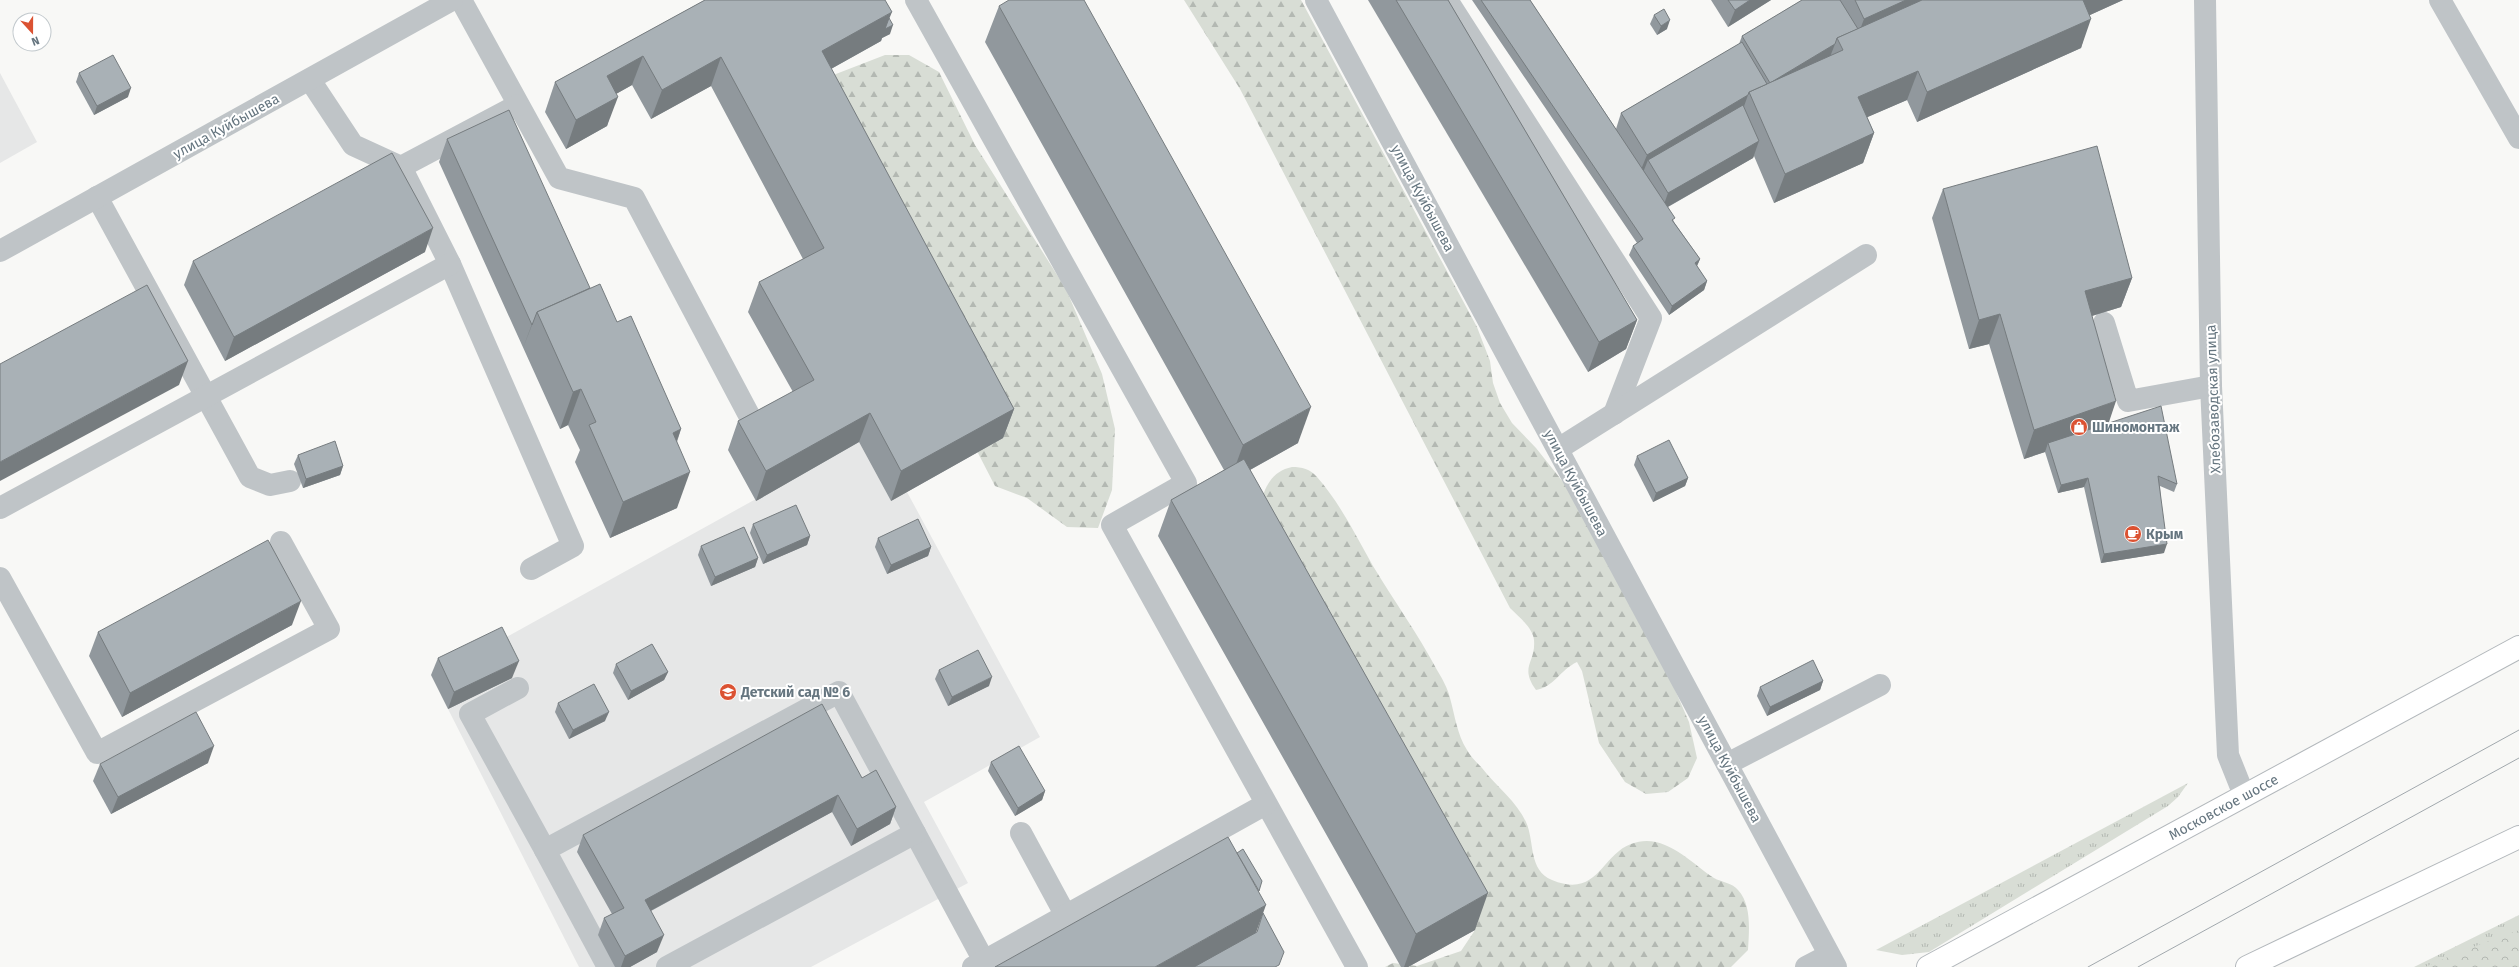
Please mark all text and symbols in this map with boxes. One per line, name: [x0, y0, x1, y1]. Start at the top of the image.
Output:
north arrow: [12, 12, 52, 52]
text: N: [30, 33, 41, 48]
street label: улица Куйбышева: [170, 90, 282, 163]
street label: улица Куйбышева: [1387, 142, 1458, 255]
street label: Хлебозаводская улица: [2202, 324, 2225, 474]
shop icon: Шиномонтаж: [2069, 417, 2089, 437]
place label: Шиномонтаж: [2092, 419, 2180, 436]
street label: улица Куйбышева: [1540, 427, 1611, 540]
cafe icon: Крым: [2123, 524, 2143, 544]
place label: Крым: [2146, 526, 2183, 543]
school or university icon: Детский сад № 6: [718, 682, 738, 702]
place label: Детский сад № 6: [740, 684, 850, 701]
street label: улица Куйбышева: [1694, 713, 1765, 826]
street label: Московское шоссе: [2166, 771, 2281, 844]

